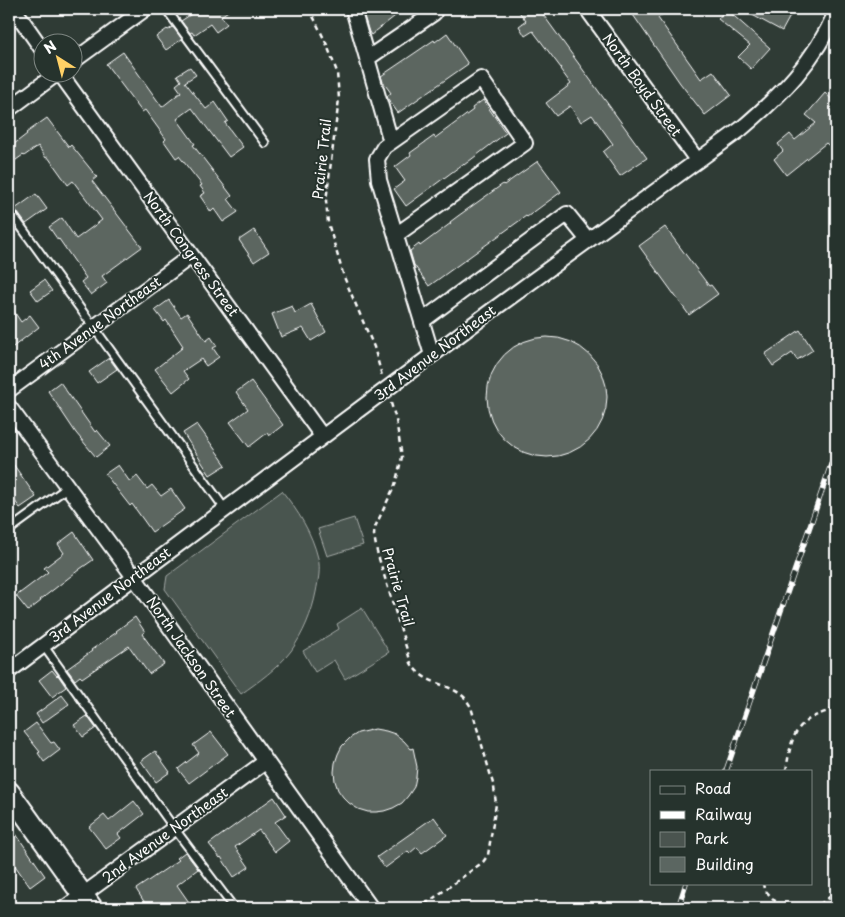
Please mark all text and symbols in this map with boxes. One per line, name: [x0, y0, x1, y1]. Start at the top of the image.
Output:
street label: North Boyd Street: [598, 29, 687, 141]
north arrow: [32, 32, 82, 82]
text: N: [39, 35, 61, 59]
street label: Prairie Trail: [307, 118, 336, 200]
street label: North Congress Street: [139, 187, 244, 321]
street label: 4th Avenue Northeast: [34, 271, 166, 374]
street label: 3rd Avenue Northeast: [369, 300, 500, 405]
street label: 3rd Avenue Northeast: [44, 542, 175, 647]
street label: Prairie Trail: [377, 545, 420, 629]
street label: North Jackson Street: [142, 592, 241, 722]
legend: [650, 770, 812, 884]
text: Road: [695, 776, 731, 799]
street label: 2nd Avenue Northeast: [98, 782, 232, 887]
text: Railway: [695, 802, 752, 825]
text: Park: [695, 826, 729, 849]
text: Building: [695, 852, 754, 875]

